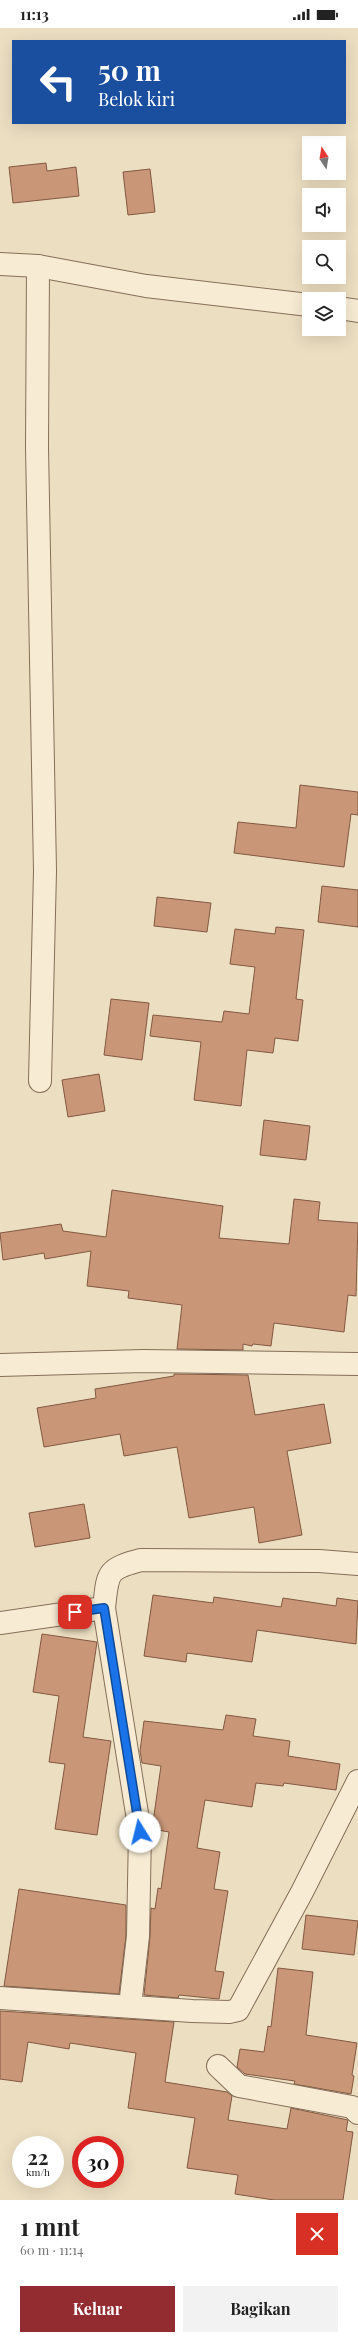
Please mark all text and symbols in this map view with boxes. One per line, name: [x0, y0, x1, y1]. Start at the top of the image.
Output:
text: 11:13: [20, 4, 49, 24]
text: 50 m: [98, 51, 161, 88]
icon: left: [32, 56, 84, 108]
text: Belok kiri: [98, 87, 175, 111]
north arrow: [302, 136, 346, 180]
map controls: [302, 136, 346, 336]
button: sound: [302, 188, 346, 232]
button: search: [302, 240, 346, 284]
button: layers: [302, 292, 346, 336]
pin: [58, 1595, 92, 1629]
icon: arrive: [64, 1601, 86, 1623]
position arrow: [119, 1811, 161, 1853]
speed limit sign: 30: [72, 2136, 124, 2188]
text: 22: [28, 2143, 48, 2170]
text: km/h: [26, 2165, 50, 2179]
text: 1 mnt: [20, 2210, 80, 2242]
button: close: [296, 2213, 338, 2255]
text: 60 m · 11:14: [20, 2241, 84, 2258]
button: Keluar: [20, 2286, 175, 2332]
button: Bagikan: [183, 2286, 338, 2332]

